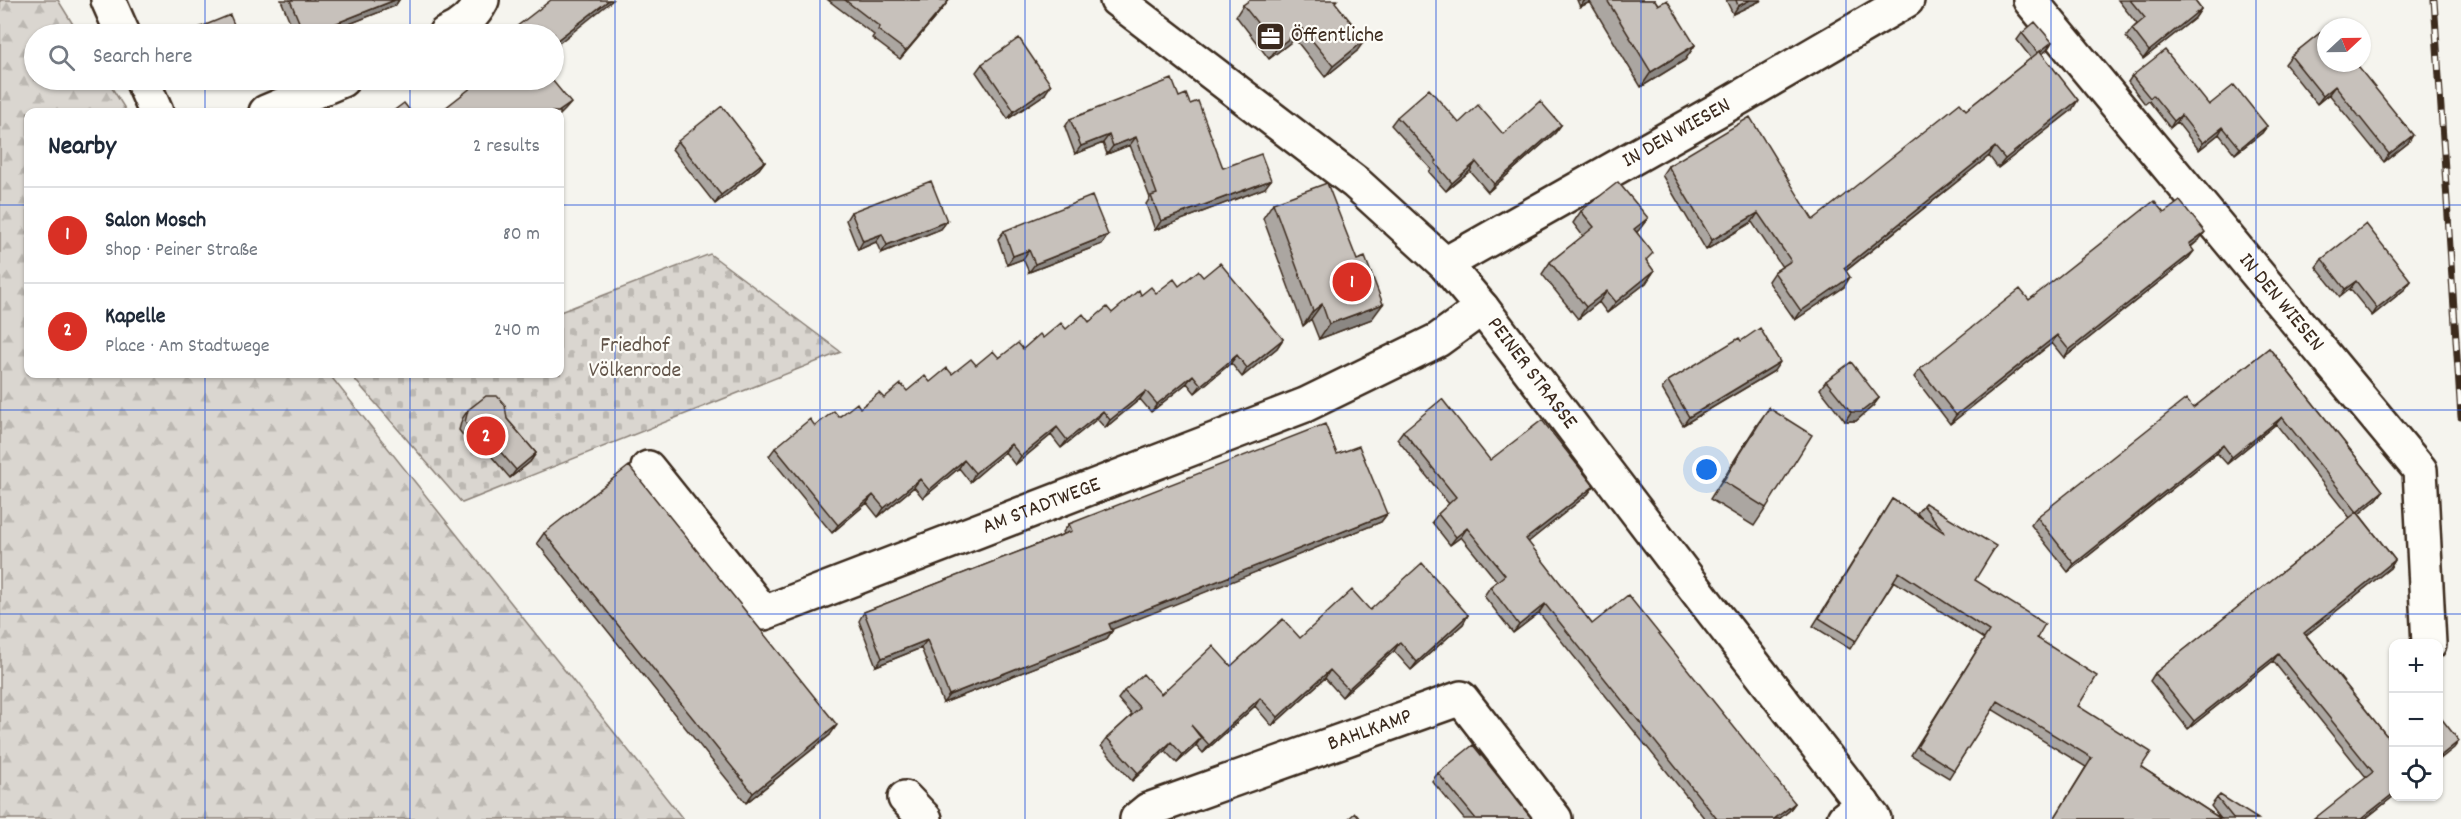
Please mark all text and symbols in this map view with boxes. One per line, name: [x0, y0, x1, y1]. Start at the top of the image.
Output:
north arrow: [2317, 18, 2371, 72]
office icon: Öffentliche: [1254, 20, 1286, 52]
place label: Öffentliche: [1291, 21, 1384, 52]
search box: [24, 24, 564, 90]
icon: search: [45, 41, 78, 74]
text: Search here: [93, 42, 192, 73]
street label: IN DEN WIESEN: [1617, 90, 1737, 176]
text: Nearby: [48, 129, 116, 166]
text: 2 results: [473, 133, 540, 161]
text: Salon Mosch: [105, 206, 206, 237]
text: 1: [65, 221, 70, 249]
text: 80 m: [503, 221, 540, 249]
text: Shop · Peiner Straße: [105, 237, 258, 265]
street label: IN DEN WIESEN: [2231, 246, 2331, 359]
pin: 1: [1332, 260, 1372, 304]
text: Kapelle: [105, 302, 165, 333]
street label: PEINER STRASSE: [1479, 311, 1585, 436]
text: 2: [63, 317, 72, 345]
text: 240 m: [494, 317, 540, 345]
park label: Friedhof Völkenrode: [589, 331, 681, 387]
text: Place · Am Stadtwege: [105, 333, 270, 361]
pin: 2: [466, 414, 506, 458]
your location: [1692, 455, 1721, 484]
street label: AM STADTWEGE: [978, 470, 1105, 543]
map controls: [2389, 639, 2443, 801]
button: +: [2389, 639, 2443, 693]
button: −: [2389, 693, 2443, 747]
street label: BAHLKAMP: [1323, 701, 1417, 760]
button: locate: [2389, 747, 2443, 801]

